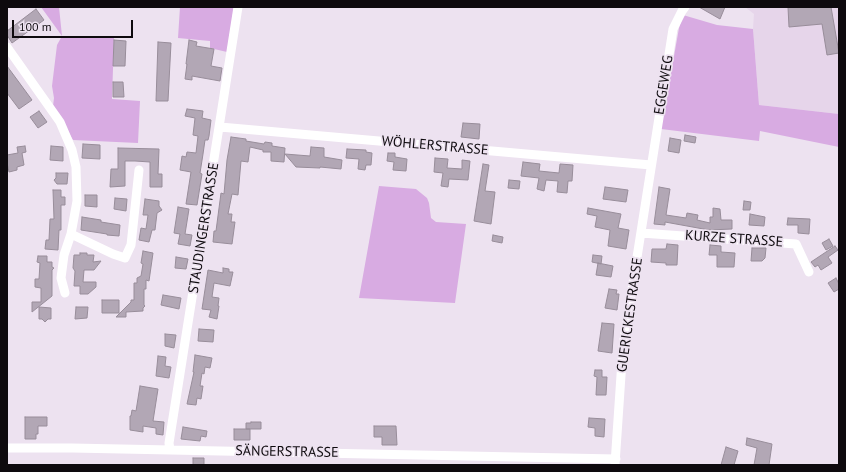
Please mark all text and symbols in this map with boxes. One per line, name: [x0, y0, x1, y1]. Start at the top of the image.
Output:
scale bar: [14, 12, 135, 38]
text: 100 m: [19, 19, 52, 34]
street label: EGGEWEG: [651, 54, 677, 116]
street label: WÖHLERSTRASSE: [381, 133, 489, 159]
street label: STAUDINGERSTRASSE: [185, 161, 223, 295]
street label: KURZE STRASSE: [684, 227, 784, 251]
street label: GUERICKESTRASSE: [614, 257, 646, 373]
street label: SÄNGERSTRASSE: [235, 443, 339, 461]

